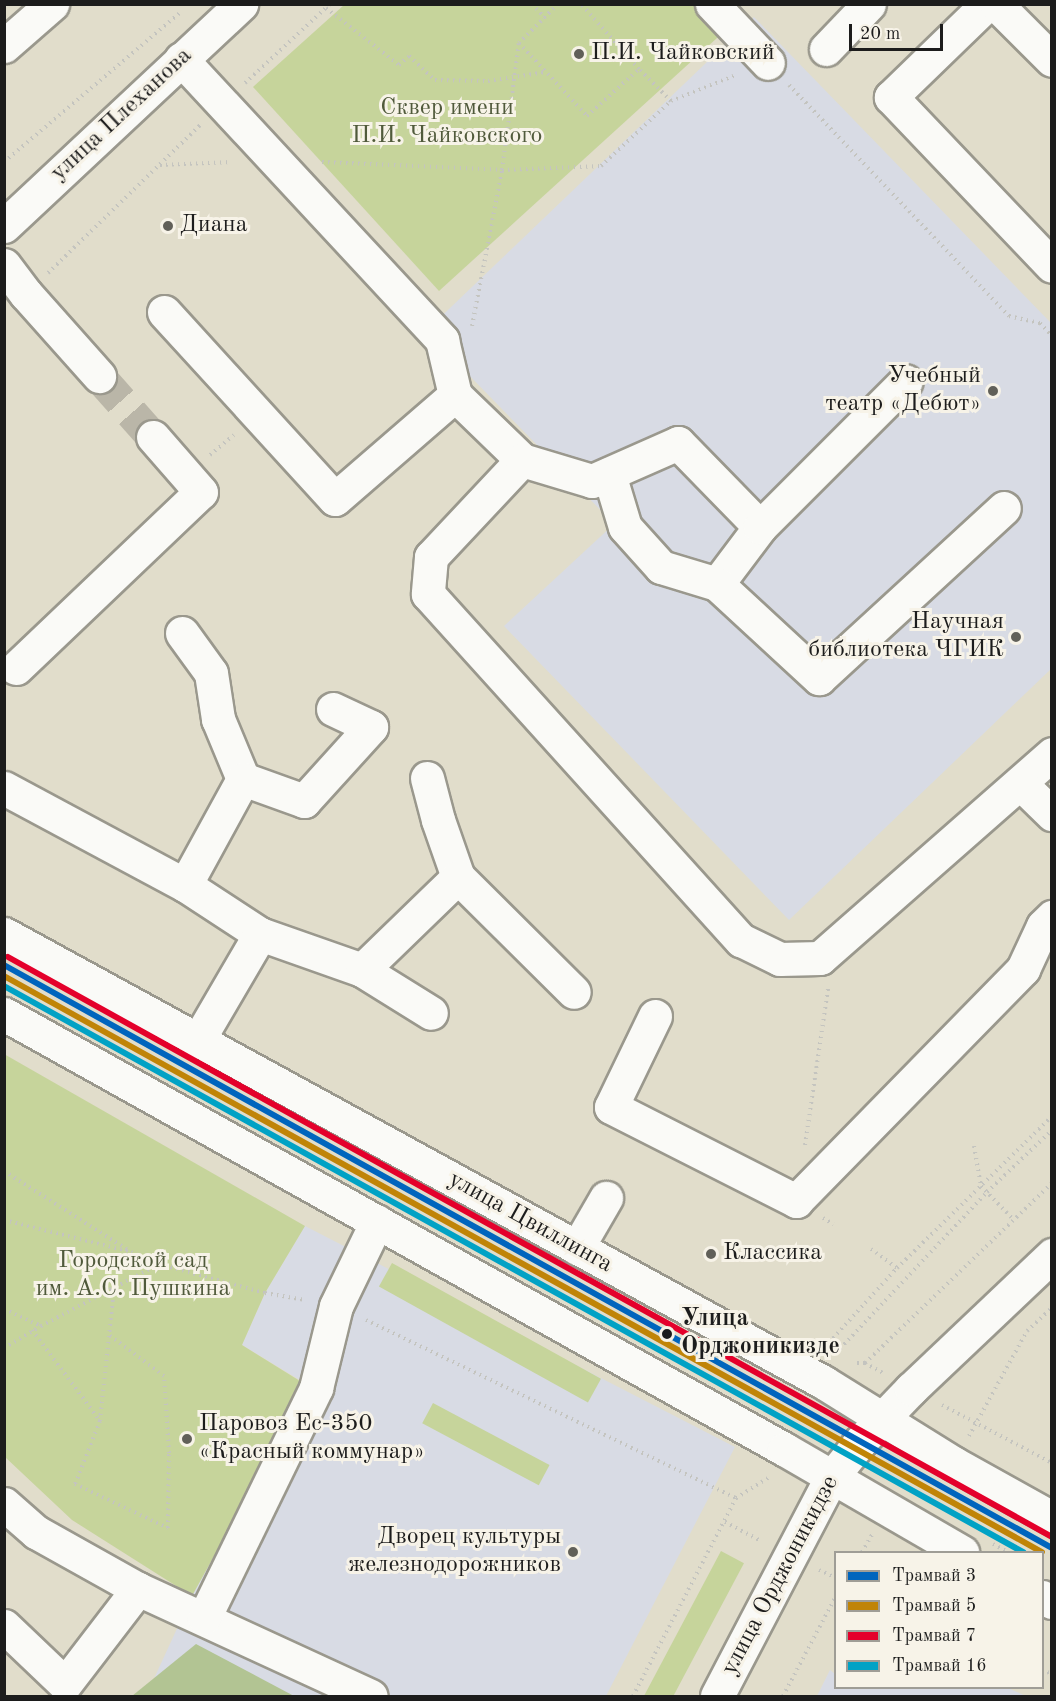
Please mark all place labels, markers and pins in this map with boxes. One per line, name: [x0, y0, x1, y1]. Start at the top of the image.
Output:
place label: П.И. Чайковский: [591, 40, 775, 68]
marker: П.И. Чайковский: [572, 47, 586, 61]
place label: Диана: [180, 212, 248, 240]
marker: Диана: [161, 219, 175, 233]
place label: Учебный театр «Дебют»: [825, 363, 981, 419]
marker: Учебный театр «Дебют»: [986, 384, 1000, 398]
place label: Научная библиотека ЧГИК: [808, 609, 1004, 665]
marker: Научная библиотека ЧГИК: [1009, 630, 1023, 644]
place label: Классика: [723, 1240, 822, 1268]
marker: Классика: [704, 1247, 718, 1261]
place label: Улица Орджоникизде: [681, 1306, 840, 1362]
marker: Улица Орджоникизде: [658, 1325, 676, 1343]
place label: Паровоз Ес-350 «Красный коммунар»: [199, 1411, 425, 1467]
marker: Паровоз Ес-350 «Красный коммунар»: [180, 1432, 194, 1446]
place label: Дворец культуры железнодорожников: [348, 1524, 561, 1580]
marker: Дворец культуры железнодорожников: [566, 1545, 580, 1559]

